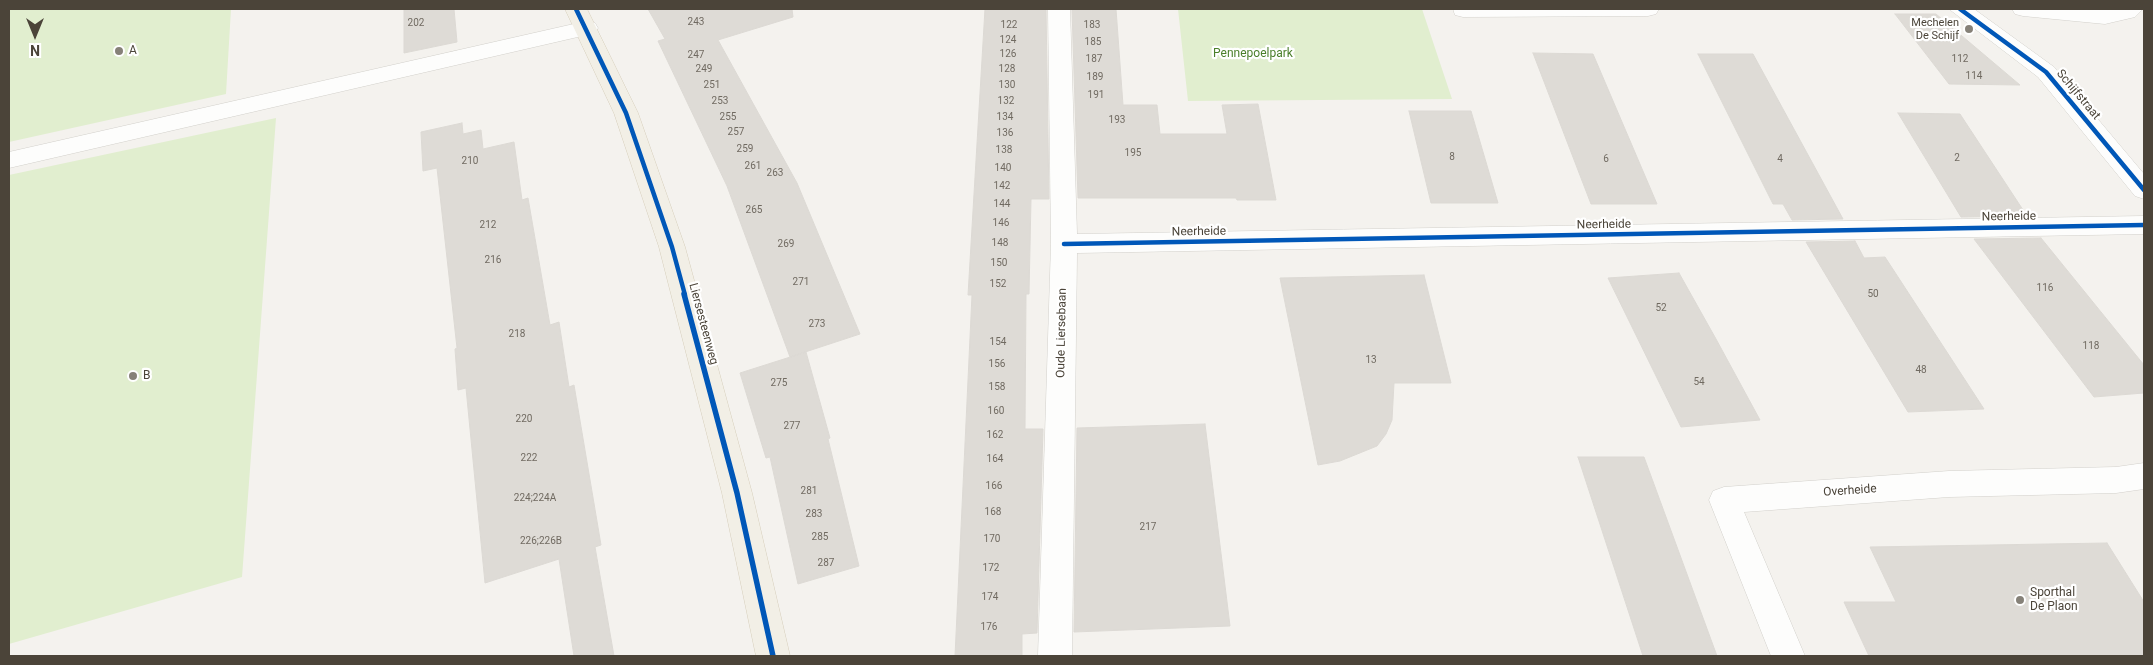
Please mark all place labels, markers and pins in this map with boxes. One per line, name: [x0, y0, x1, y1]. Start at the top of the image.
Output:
place label: Mechelen De Schijf: [1911, 16, 1959, 42]
marker: Mechelen De Schijf: [1963, 23, 1975, 35]
place label: A: [129, 44, 137, 58]
marker: A: [113, 45, 125, 57]
place label: B: [143, 369, 150, 383]
marker: B: [127, 370, 139, 382]
place label: Sporthal De Plaon: [2030, 586, 2078, 614]
marker: Sporthal De Plaon: [2014, 594, 2026, 606]

